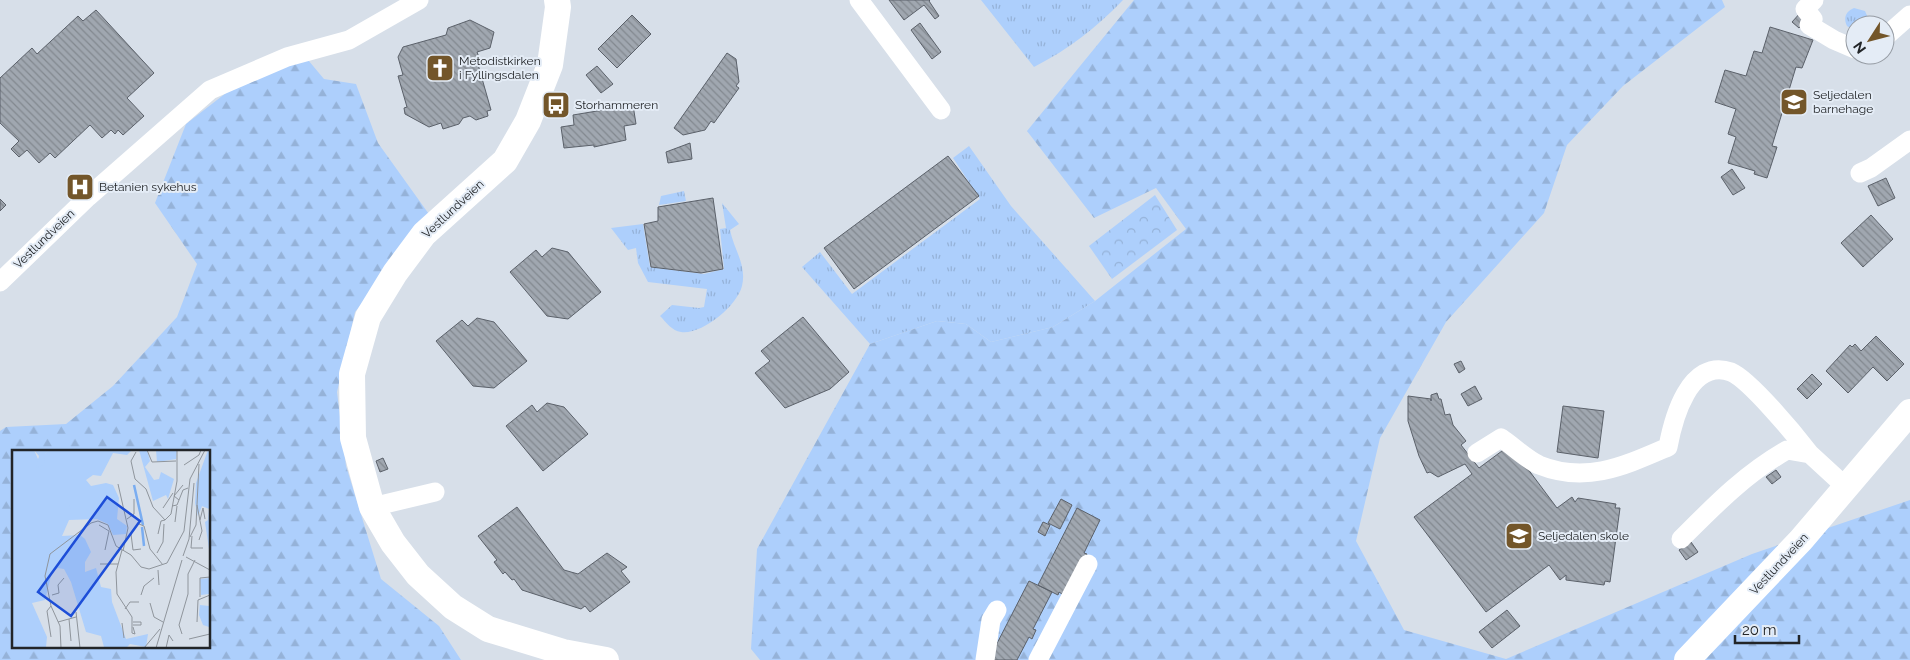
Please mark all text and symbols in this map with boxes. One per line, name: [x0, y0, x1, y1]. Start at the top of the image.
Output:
north arrow: [1845, 15, 1895, 65]
text: N: [1850, 39, 1869, 57]
church icon: Metodistkirken i Fyllingsdalen: [425, 53, 455, 83]
place label: Metodistkirken i Fyllingsdalen: [459, 54, 541, 82]
school or university icon: Seljedalen barnehage: [1779, 87, 1809, 117]
place label: Seljedalen barnehage: [1813, 88, 1873, 116]
bus stop icon: Storhammeren: [541, 90, 571, 120]
place label: Storhammeren: [575, 98, 658, 112]
hospital icon: Betanien sykehus: [65, 172, 95, 202]
street label: Vestlundveien: [419, 177, 487, 241]
place label: Betanien sykehus: [99, 180, 197, 194]
street label: Vestlundveien: [11, 207, 77, 271]
inset map: [12, 450, 210, 648]
school or university icon: Seljedalen skole: [1504, 521, 1534, 551]
place label: Seljedalen skole: [1538, 529, 1629, 543]
street label: Vestlundveien: [1747, 530, 1811, 598]
scale bar: [1735, 612, 1799, 644]
text: 20 m: [1742, 621, 1777, 639]

